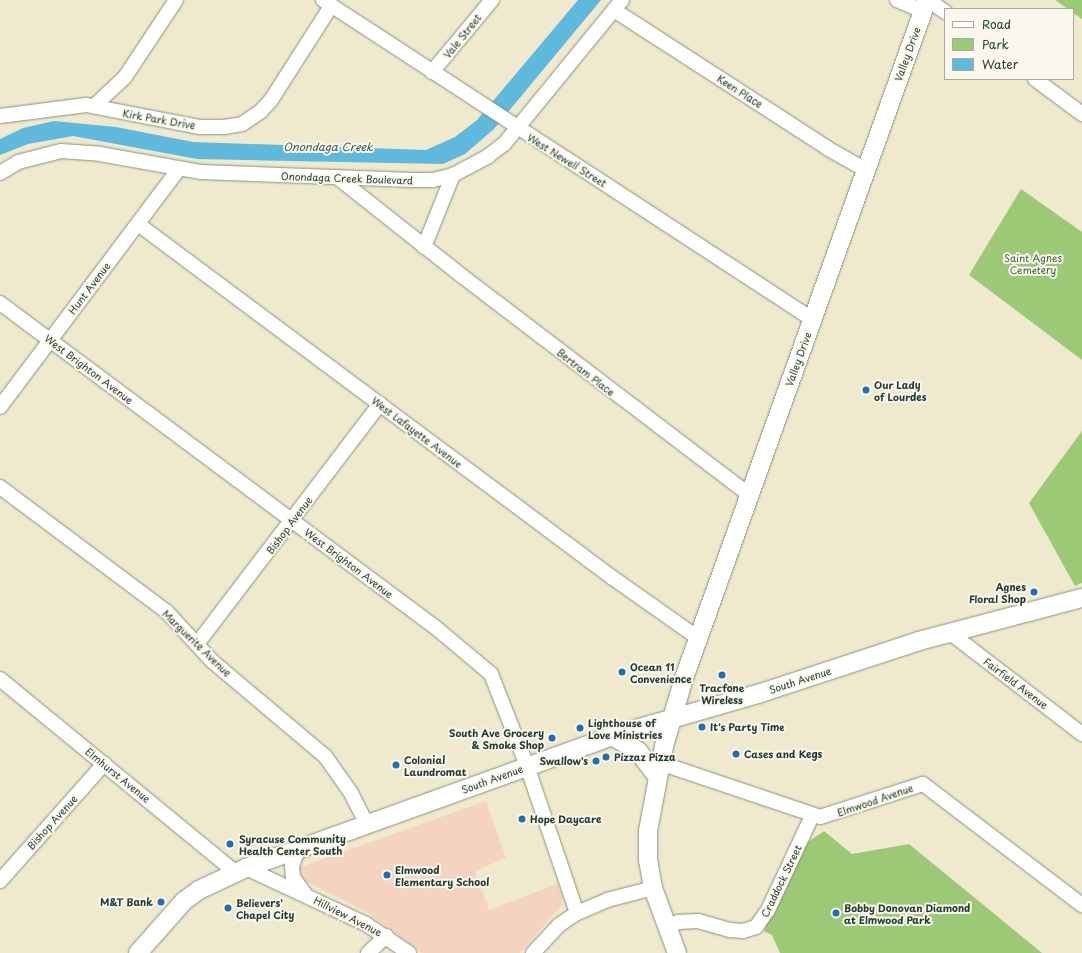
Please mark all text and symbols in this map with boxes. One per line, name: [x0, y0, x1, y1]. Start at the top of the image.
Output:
legend: [944, 8, 1074, 80]
street label: Vale Street: [440, 11, 484, 61]
text: Road: [982, 15, 1011, 33]
street label: Valley Drive: [892, 25, 922, 83]
text: Park: [982, 35, 1009, 53]
text: Water: [982, 55, 1018, 73]
street label: Keen Place: [715, 72, 765, 110]
street label: Kirk Park Drive: [121, 107, 197, 131]
street label: West Newell Street: [525, 131, 609, 189]
water label: Onondaga Creek: [283, 140, 373, 154]
street label: Onondaga Creek Boulevard: [280, 170, 414, 186]
park label: Saint Agnes Cemetery: [1004, 251, 1062, 274]
street label: Hunt Avenue: [66, 260, 112, 316]
street label: Valley Drive: [783, 330, 813, 388]
street label: West Brighton Avenue: [43, 332, 135, 406]
street label: Bertram Place: [555, 346, 617, 398]
place label: Our Lady of Lourdes: [874, 378, 927, 402]
marker: Our Lady of Lourdes: [861, 385, 871, 395]
street label: West Lafayette Avenue: [370, 395, 464, 469]
street label: Bishop Avenue: [263, 494, 315, 556]
street label: West Brighton Avenue: [303, 526, 395, 600]
place label: Agnes Floral Shop: [969, 580, 1026, 604]
marker: Agnes Floral Shop: [1029, 587, 1039, 597]
street label: Marguerite Avenue: [160, 607, 234, 679]
street label: Fairfield Avenue: [982, 655, 1050, 711]
place label: Ocean 11 Convenience: [630, 660, 692, 684]
street label: South Avenue: [767, 664, 833, 696]
marker: Ocean 11 Convenience: [617, 667, 627, 677]
marker: Tracfone Wireless: [717, 670, 727, 680]
place label: Tracfone Wireless: [700, 681, 744, 704]
place label: Lighthouse of Love Ministries: [588, 716, 663, 740]
place label: It's Party Time: [710, 721, 785, 733]
marker: It's Party Time: [697, 722, 707, 732]
marker: Lighthouse of Love Ministries: [575, 723, 585, 733]
place label: South Ave Grocery & Smoke Shop: [449, 726, 544, 750]
marker: South Ave Grocery & Smoke Shop: [547, 733, 557, 743]
street label: Elmhurst Avenue: [83, 745, 153, 805]
place label: Cases and Kegs: [744, 748, 823, 760]
marker: Cases and Kegs: [731, 749, 741, 759]
place label: Pizzaz Pizza: [614, 751, 676, 763]
marker: Pizzaz Pizza: [601, 752, 611, 762]
place label: Colonial Laundromat: [404, 753, 467, 776]
place label: Swallow's: [539, 755, 588, 767]
marker: Swallow's: [591, 756, 601, 766]
marker: Colonial Laundromat: [391, 760, 401, 770]
street label: South Avenue: [459, 762, 525, 796]
street label: Elmwood Avenue: [835, 781, 915, 819]
street label: Bishop Avenue: [24, 792, 80, 852]
place label: Hope Daycare: [530, 813, 602, 825]
marker: Hope Daycare: [517, 814, 527, 824]
place label: Syracuse Community Health Center South: [239, 832, 346, 856]
marker: Syracuse Community Health Center South: [224, 838, 236, 850]
street label: Craddock Street: [758, 843, 804, 919]
place label: Elmwood Elementary School: [395, 863, 489, 886]
marker: Elmwood Elementary School: [382, 870, 392, 880]
street label: Hillview Avenue: [312, 894, 384, 938]
place label: M&T Bank: [100, 896, 153, 908]
place label: Believers' Chapel City: [236, 896, 295, 920]
marker: M&T Bank: [156, 897, 166, 907]
place label: Bobby Donovan Diamond at Elmwood Park: [844, 901, 970, 924]
marker: Believers' Chapel City: [223, 903, 233, 913]
marker: Bobby Donovan Diamond at Elmwood Park: [831, 908, 841, 918]

